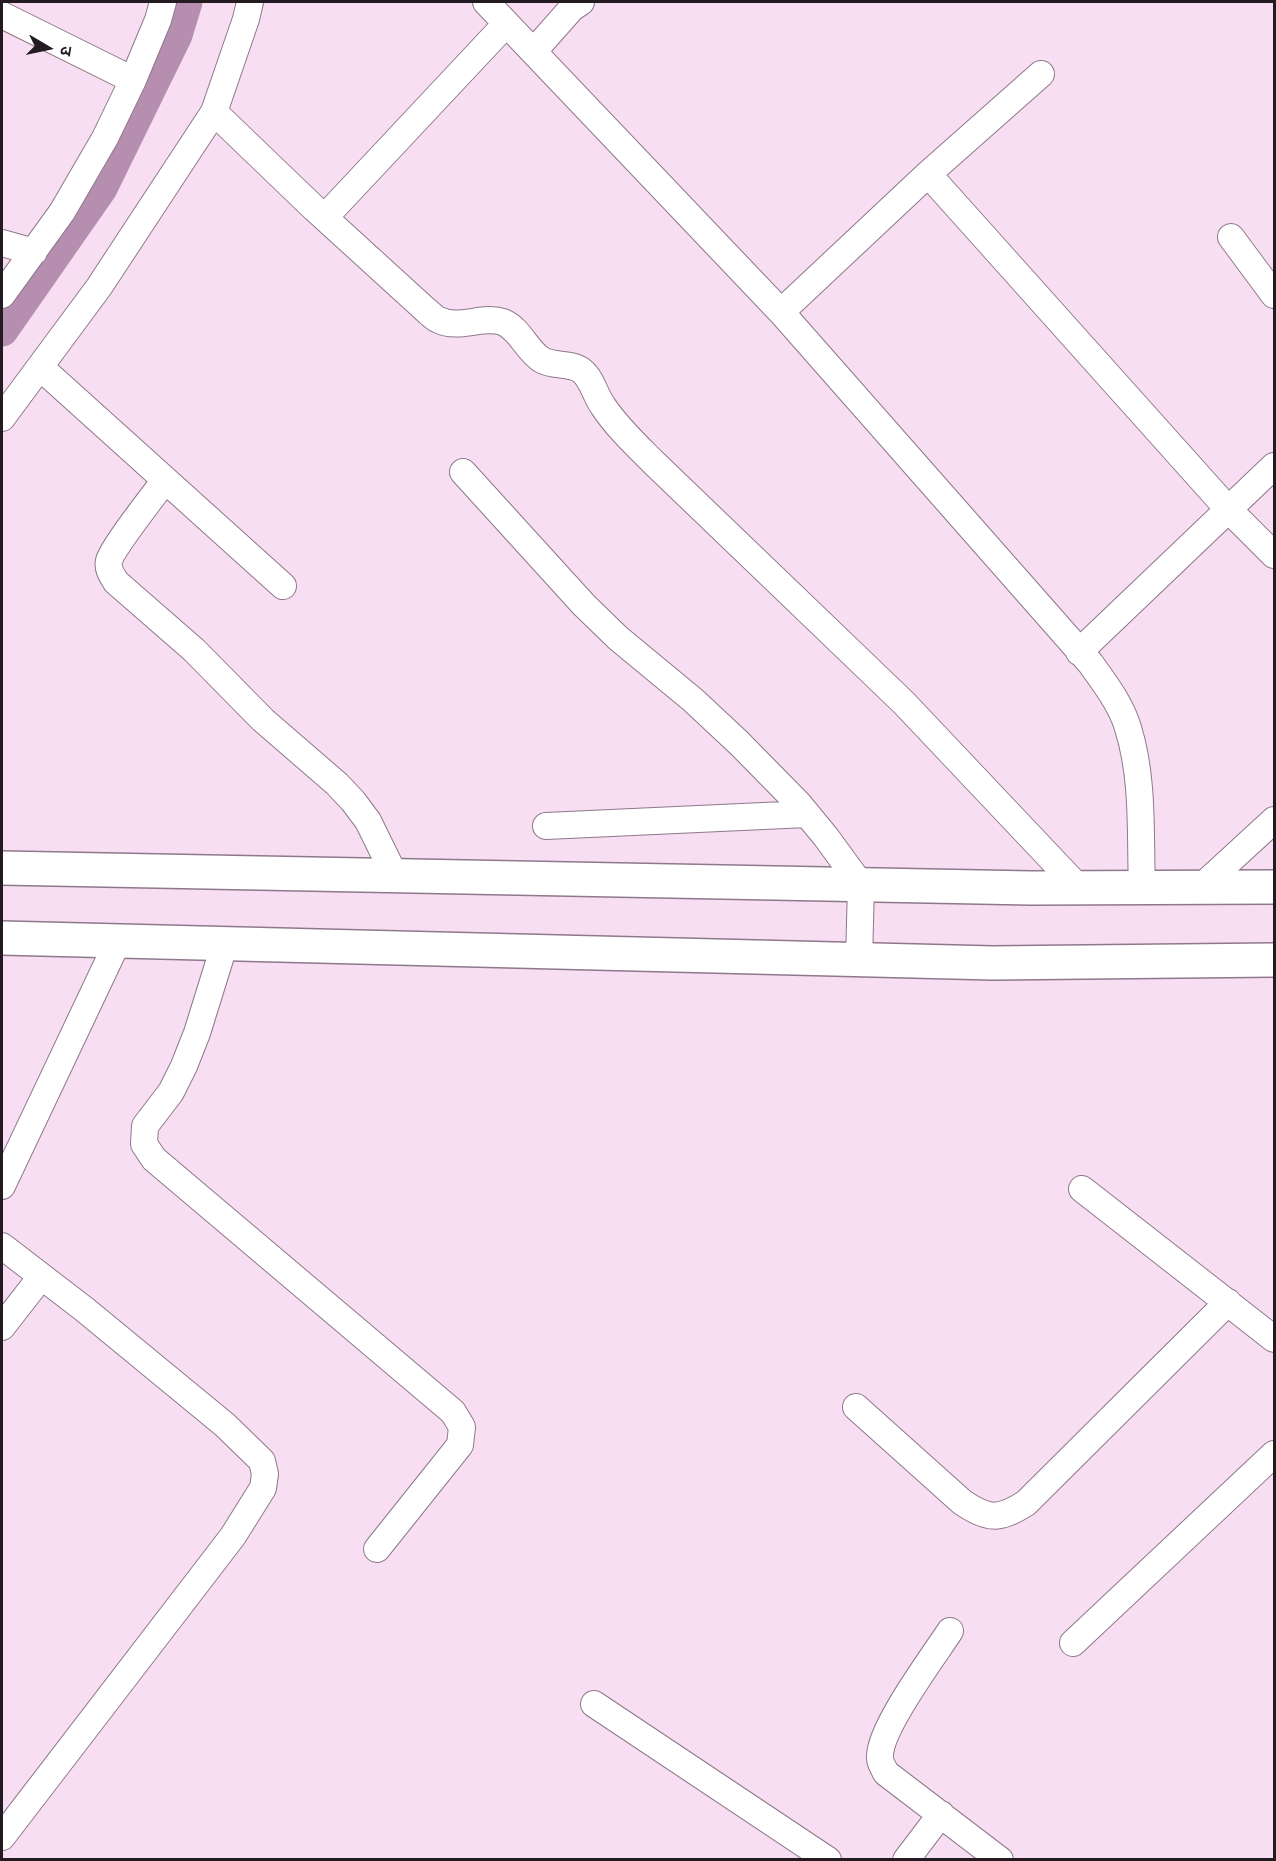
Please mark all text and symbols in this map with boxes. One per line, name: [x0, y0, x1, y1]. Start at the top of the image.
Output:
north arrow: [18, 18, 78, 78]
text: उ: [57, 45, 75, 57]

